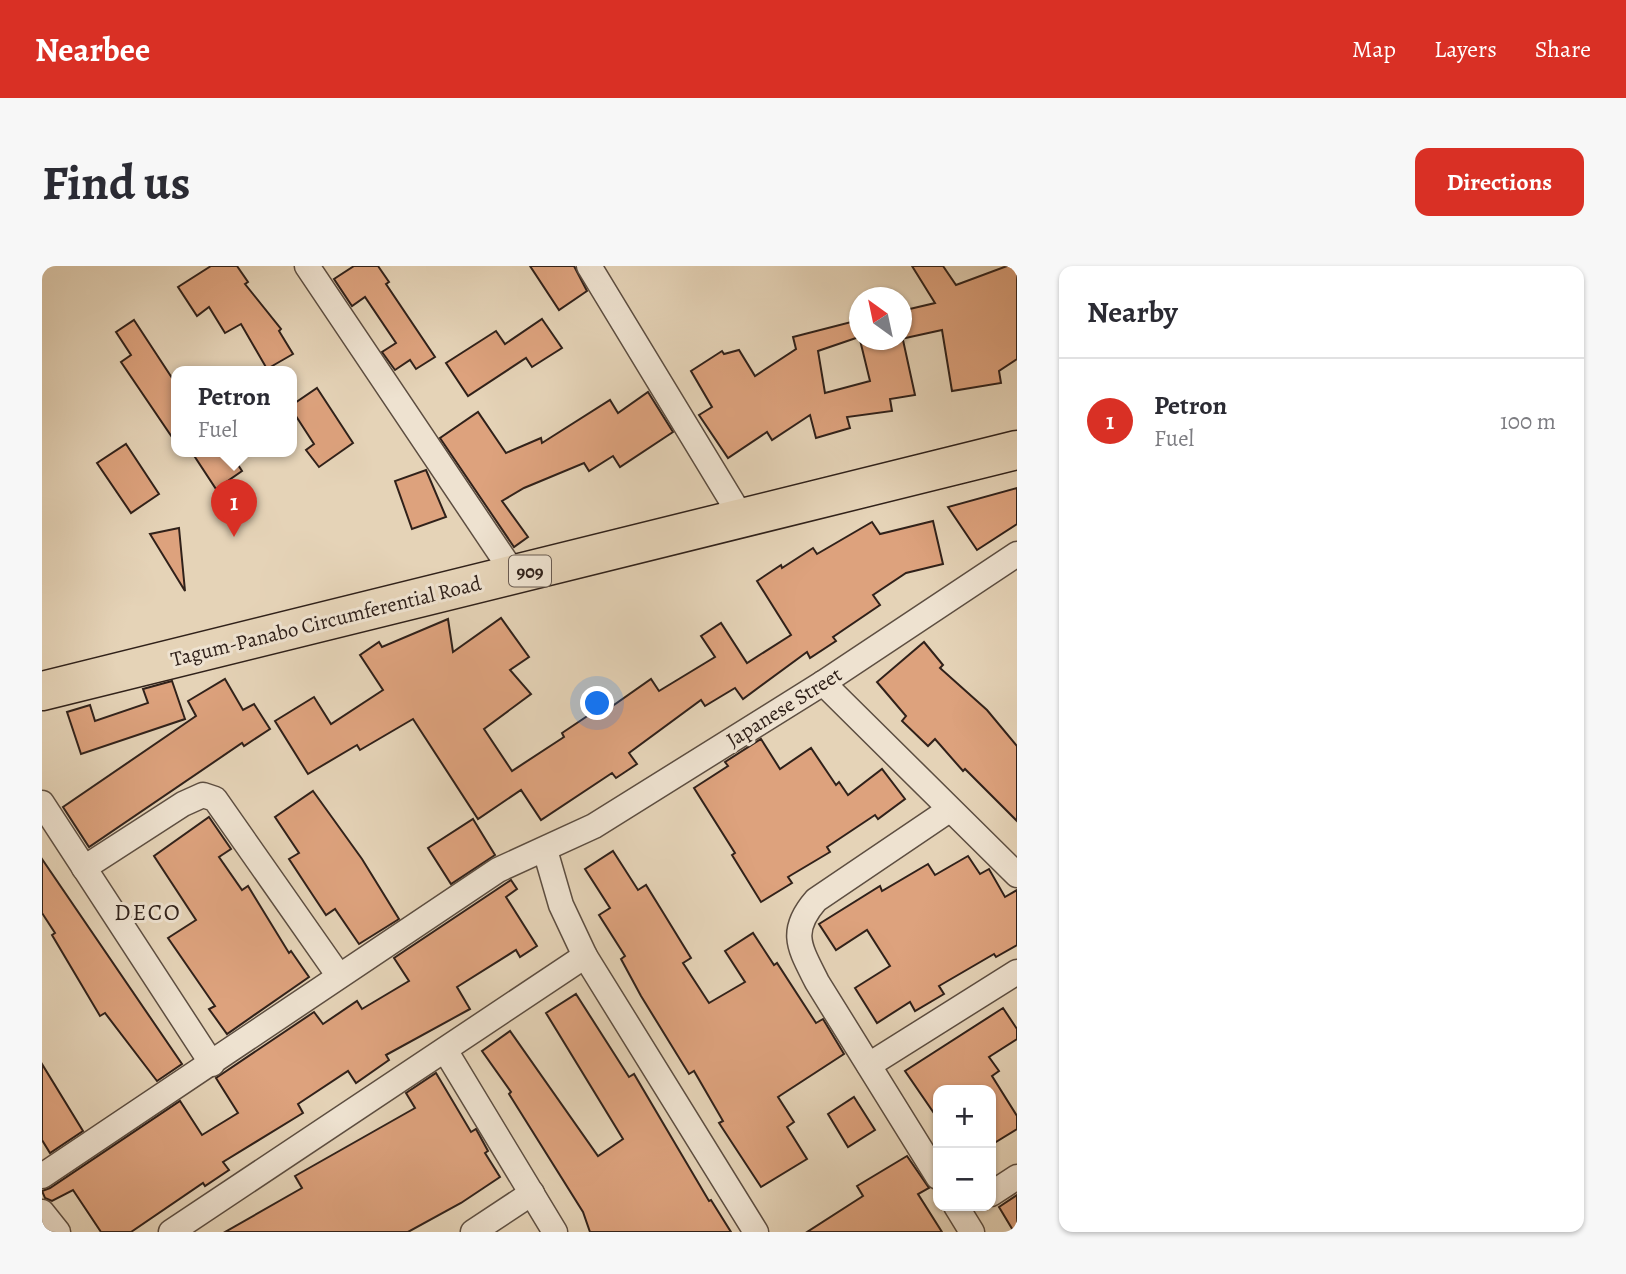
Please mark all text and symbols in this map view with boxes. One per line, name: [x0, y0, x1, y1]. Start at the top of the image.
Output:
text: Nearbee: [35, 27, 150, 72]
text: Map: [1352, 33, 1396, 65]
text: Layers: [1434, 33, 1497, 65]
text: Share: [1535, 33, 1591, 65]
button: Directions: [1415, 148, 1584, 216]
text: Find us: [42, 149, 190, 216]
north arrow: [849, 287, 912, 350]
text: Nearby: [1087, 292, 1178, 332]
popup: [171, 366, 297, 457]
text: Petron: [197, 379, 271, 414]
text: Petron: [1154, 388, 1227, 423]
text: 1: [1106, 406, 1114, 437]
text: 100 m: [1500, 406, 1556, 437]
text: Fuel: [197, 414, 238, 445]
text: Fuel: [1154, 423, 1194, 454]
pin: 1: [211, 479, 257, 537]
road number: 909: [509, 556, 551, 586]
street label: Tagum-Panabo Circumferential Road: [168, 569, 485, 673]
street label: Japanese Street: [721, 660, 847, 754]
your location: [580, 686, 614, 720]
district label: DECO: [114, 897, 182, 928]
map controls: [933, 1085, 996, 1211]
button: +: [933, 1085, 996, 1148]
button: −: [933, 1148, 996, 1211]

